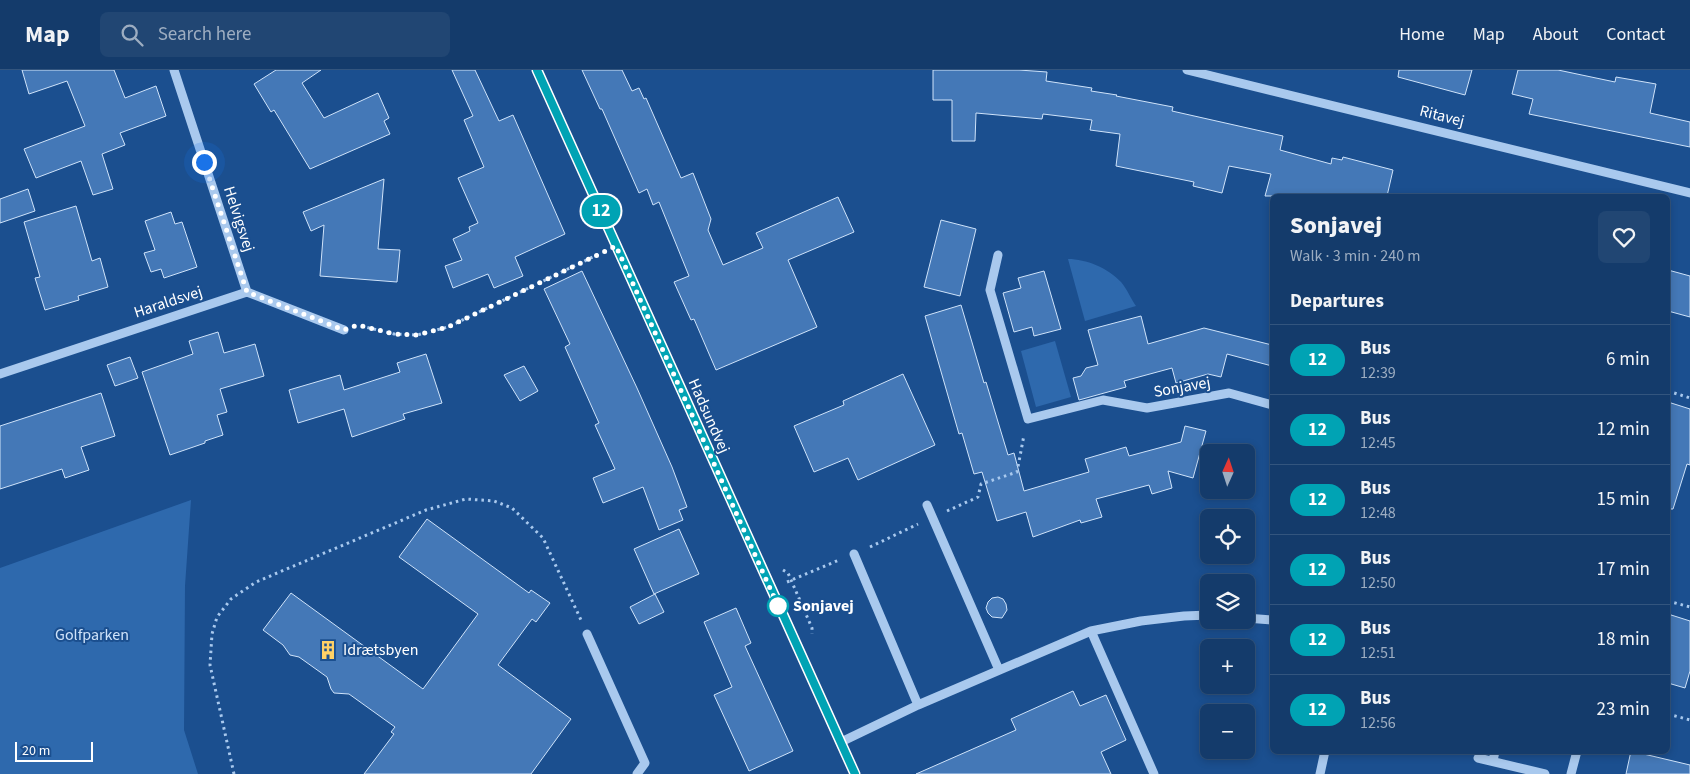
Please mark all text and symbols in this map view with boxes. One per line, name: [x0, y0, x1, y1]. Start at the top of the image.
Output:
search box: [100, 12, 450, 57]
text: Map: [25, 17, 70, 52]
icon: search: [118, 21, 146, 49]
text: Search here: [158, 21, 251, 48]
text: Home: [1399, 22, 1445, 47]
text: Map: [1473, 22, 1505, 47]
text: About: [1533, 22, 1578, 47]
text: Contact: [1606, 22, 1665, 47]
street label: Ritavej: [1417, 100, 1467, 132]
your location: [192, 150, 217, 175]
street label: Helvigsvej: [218, 183, 260, 255]
line badge: 12: [578, 195, 624, 227]
text: 12: [591, 198, 611, 223]
text: Sonjavej: [1290, 208, 1382, 243]
button: heart: [1598, 211, 1650, 263]
text: Walk · 3 min · 240 m: [1290, 245, 1421, 267]
street label: Haraldsvej: [131, 281, 205, 323]
text: Departures: [1290, 288, 1384, 315]
text: Bus: [1360, 335, 1391, 362]
text: 6 min: [1606, 346, 1650, 373]
text: 12: [1308, 347, 1327, 372]
text: 12:39: [1360, 362, 1396, 384]
street label: Sonjavej: [1152, 371, 1212, 403]
street label: Hadsundvej: [683, 375, 735, 457]
text: Bus: [1360, 405, 1391, 432]
text: 12 min: [1596, 416, 1650, 443]
text: 12: [1308, 417, 1327, 442]
text: 12:45: [1360, 432, 1396, 454]
north arrow: [1200, 444, 1255, 499]
map controls: [1200, 444, 1255, 759]
text: Bus: [1360, 475, 1391, 502]
text: 15 min: [1596, 486, 1650, 513]
text: 12: [1308, 487, 1327, 512]
text: 12:48: [1360, 502, 1396, 524]
button: locate: [1200, 509, 1255, 564]
text: Bus: [1360, 545, 1391, 572]
text: 17 min: [1596, 556, 1650, 583]
text: 12: [1308, 557, 1327, 582]
text: 12:50: [1360, 572, 1396, 594]
button: layers: [1200, 574, 1255, 629]
marker: Sonjavej: [767, 595, 789, 617]
place label: Sonjavej: [793, 595, 854, 617]
text: Bus: [1360, 615, 1391, 642]
park label: Golfparken: [55, 624, 129, 646]
text: 18 min: [1596, 626, 1650, 653]
text: 12: [1308, 627, 1327, 652]
building icon: Idrætsbyen: [317, 639, 339, 661]
place label: Idrætsbyen: [343, 639, 418, 661]
button: +: [1200, 639, 1255, 694]
text: 12:51: [1360, 642, 1396, 664]
text: Bus: [1360, 685, 1391, 712]
text: 23 min: [1596, 696, 1650, 723]
text: 12: [1308, 697, 1327, 722]
button: −: [1200, 704, 1255, 759]
text: 12:56: [1360, 712, 1396, 734]
scale bar: [15, 739, 92, 762]
text: 20 m: [22, 741, 50, 761]

